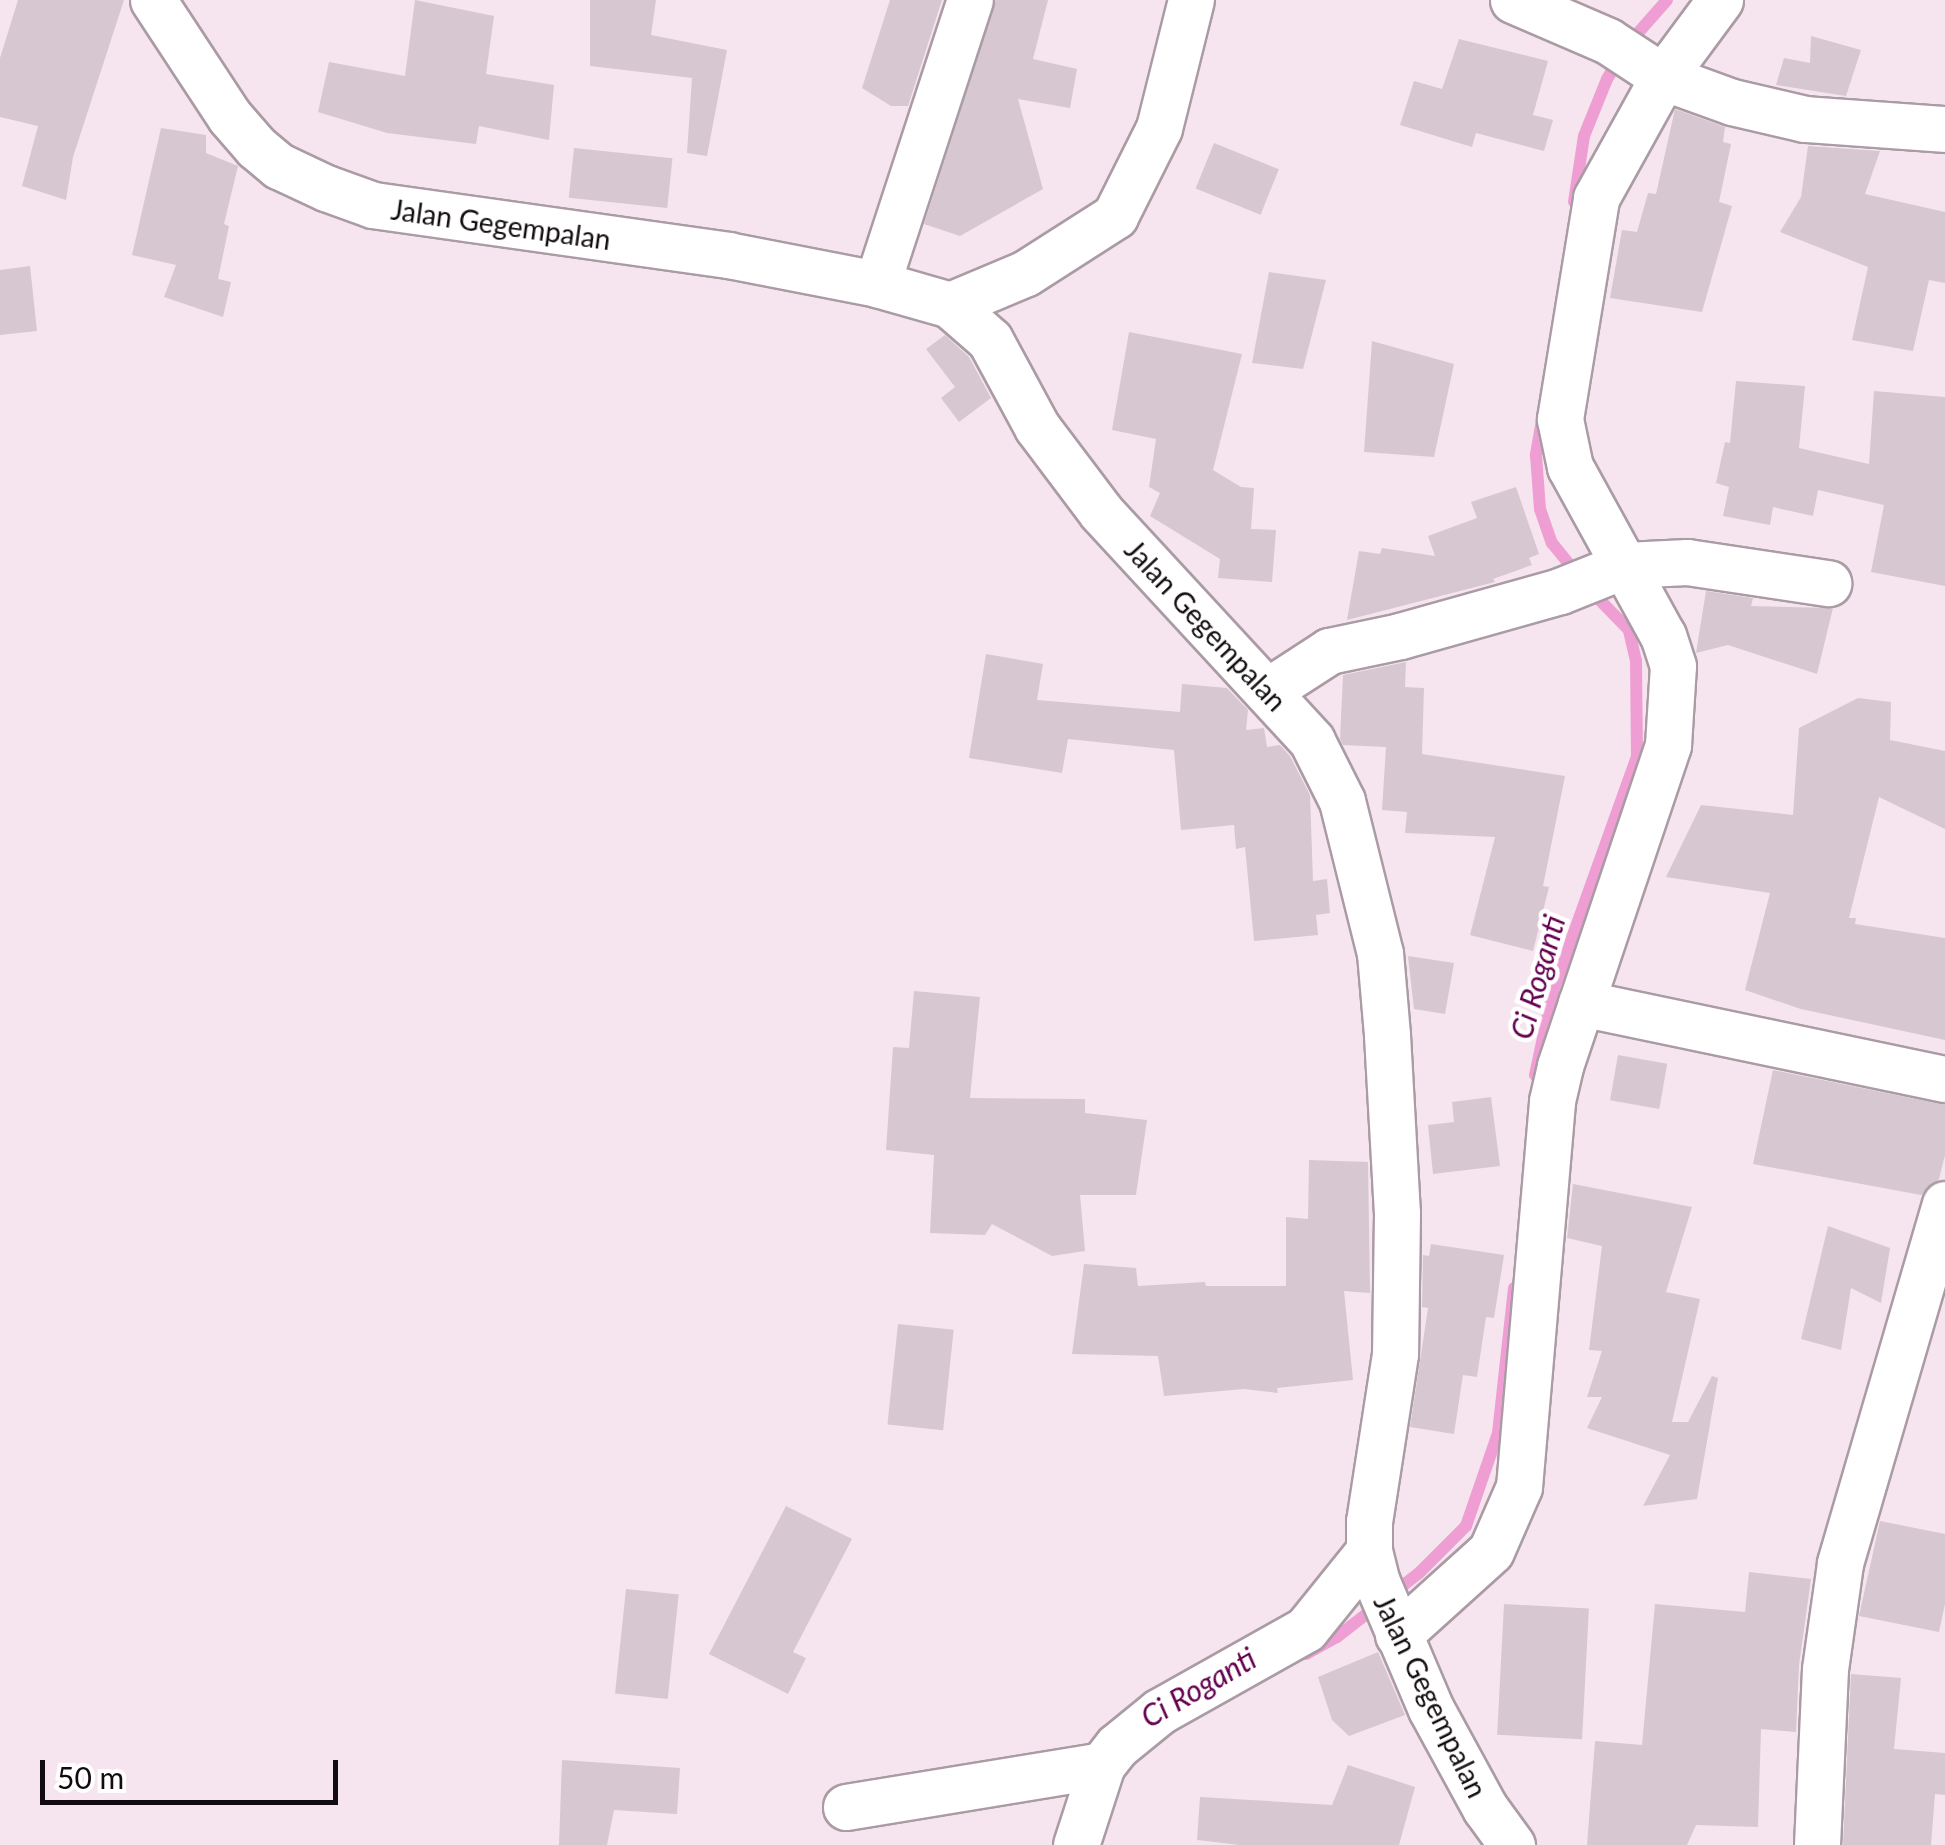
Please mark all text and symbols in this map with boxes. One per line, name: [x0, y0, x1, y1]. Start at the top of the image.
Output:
street label: Jalan Gegempalan: [389, 192, 613, 256]
street label: Jalan Gegempalan: [1118, 533, 1294, 717]
water label: Ci Roganti: [1502, 911, 1572, 1043]
street label: Jalan Gegempalan: [1367, 1589, 1495, 1803]
water label: Ci Roganti: [1134, 1640, 1262, 1734]
scale bar: [45, 1740, 342, 1802]
text: 50 m: [57, 1759, 124, 1795]

